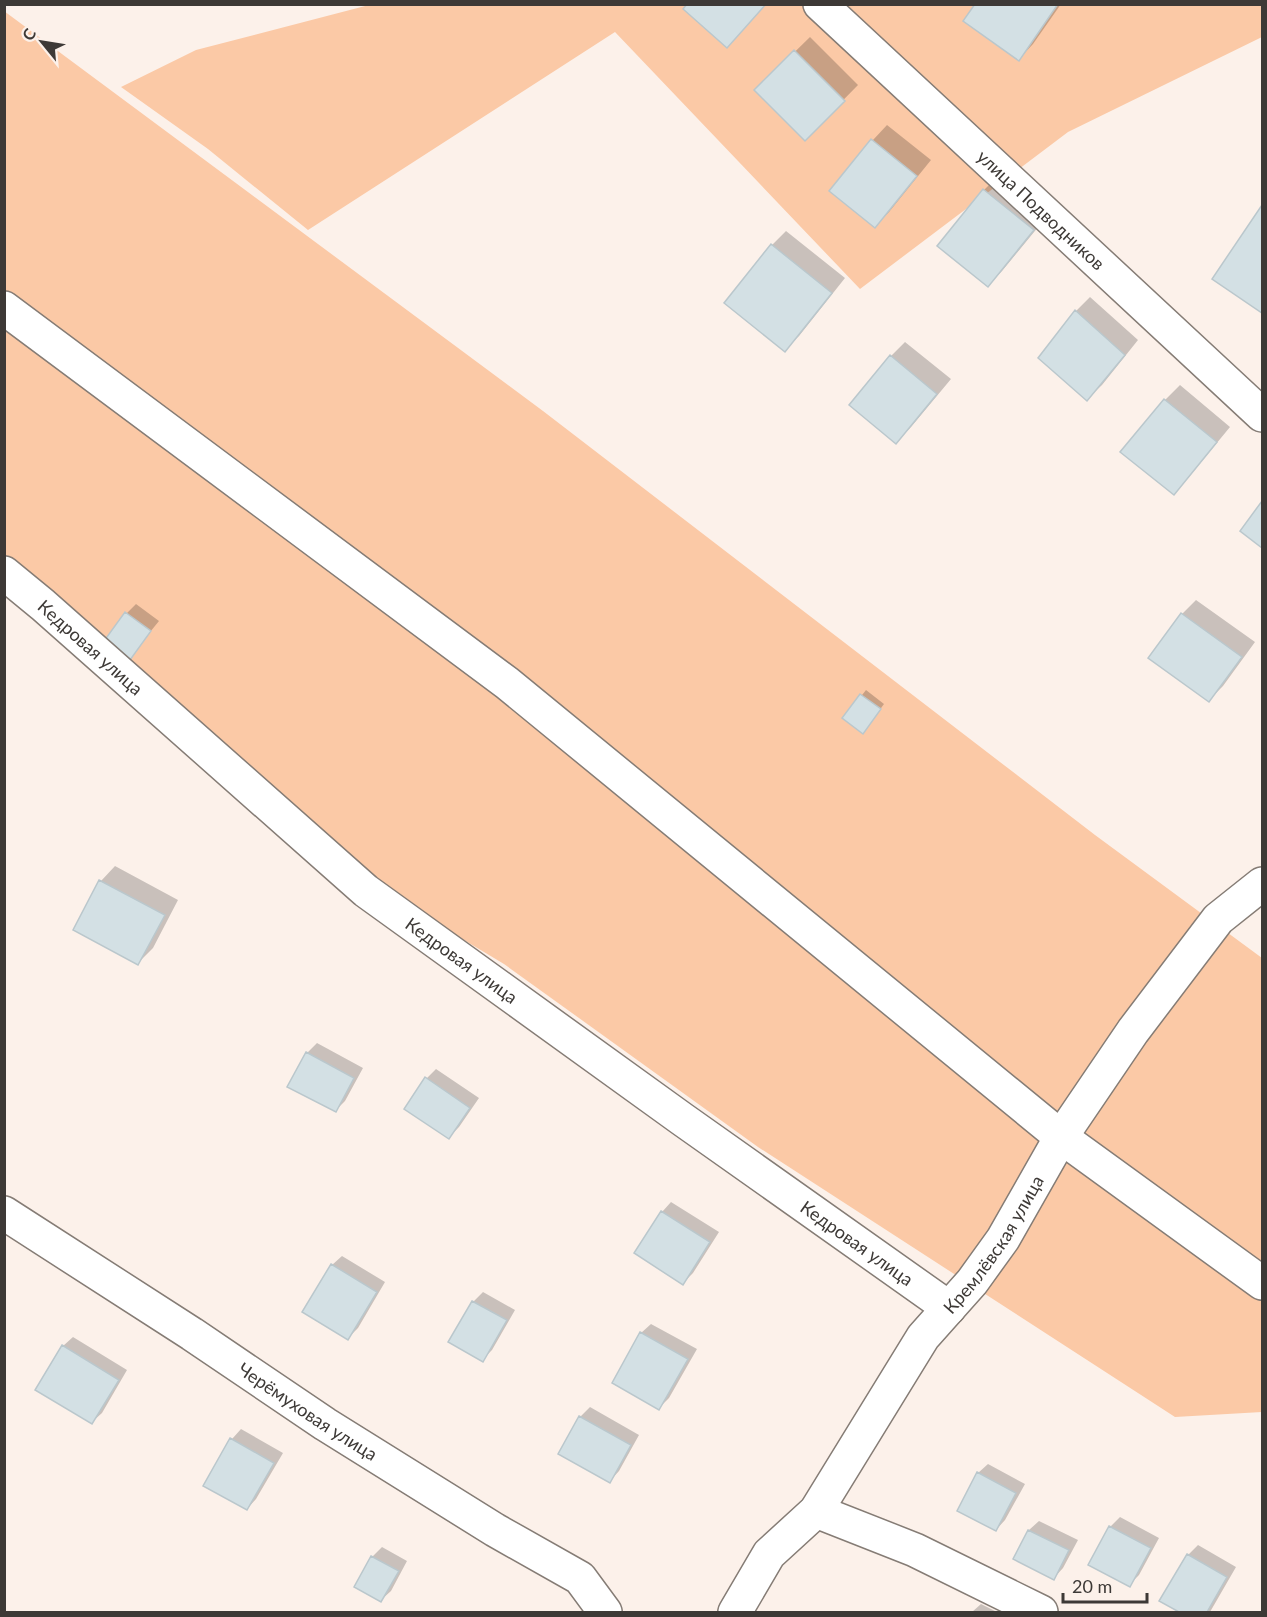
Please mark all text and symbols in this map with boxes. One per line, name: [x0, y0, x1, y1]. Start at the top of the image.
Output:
north arrow: [12, 12, 72, 72]
text: С: [18, 25, 40, 44]
street label: улица Подводников: [973, 145, 1110, 274]
street label: Кедровая улица: [34, 595, 148, 699]
street label: Кедровая улица: [402, 912, 522, 1008]
street label: Кремлёвская улица: [938, 1171, 1048, 1318]
street label: Кедровая улица: [796, 1196, 918, 1290]
street label: Черёмуховая улица: [234, 1358, 382, 1465]
scale bar: [1063, 1566, 1147, 1604]
text: 20 m: [1072, 1575, 1112, 1597]

